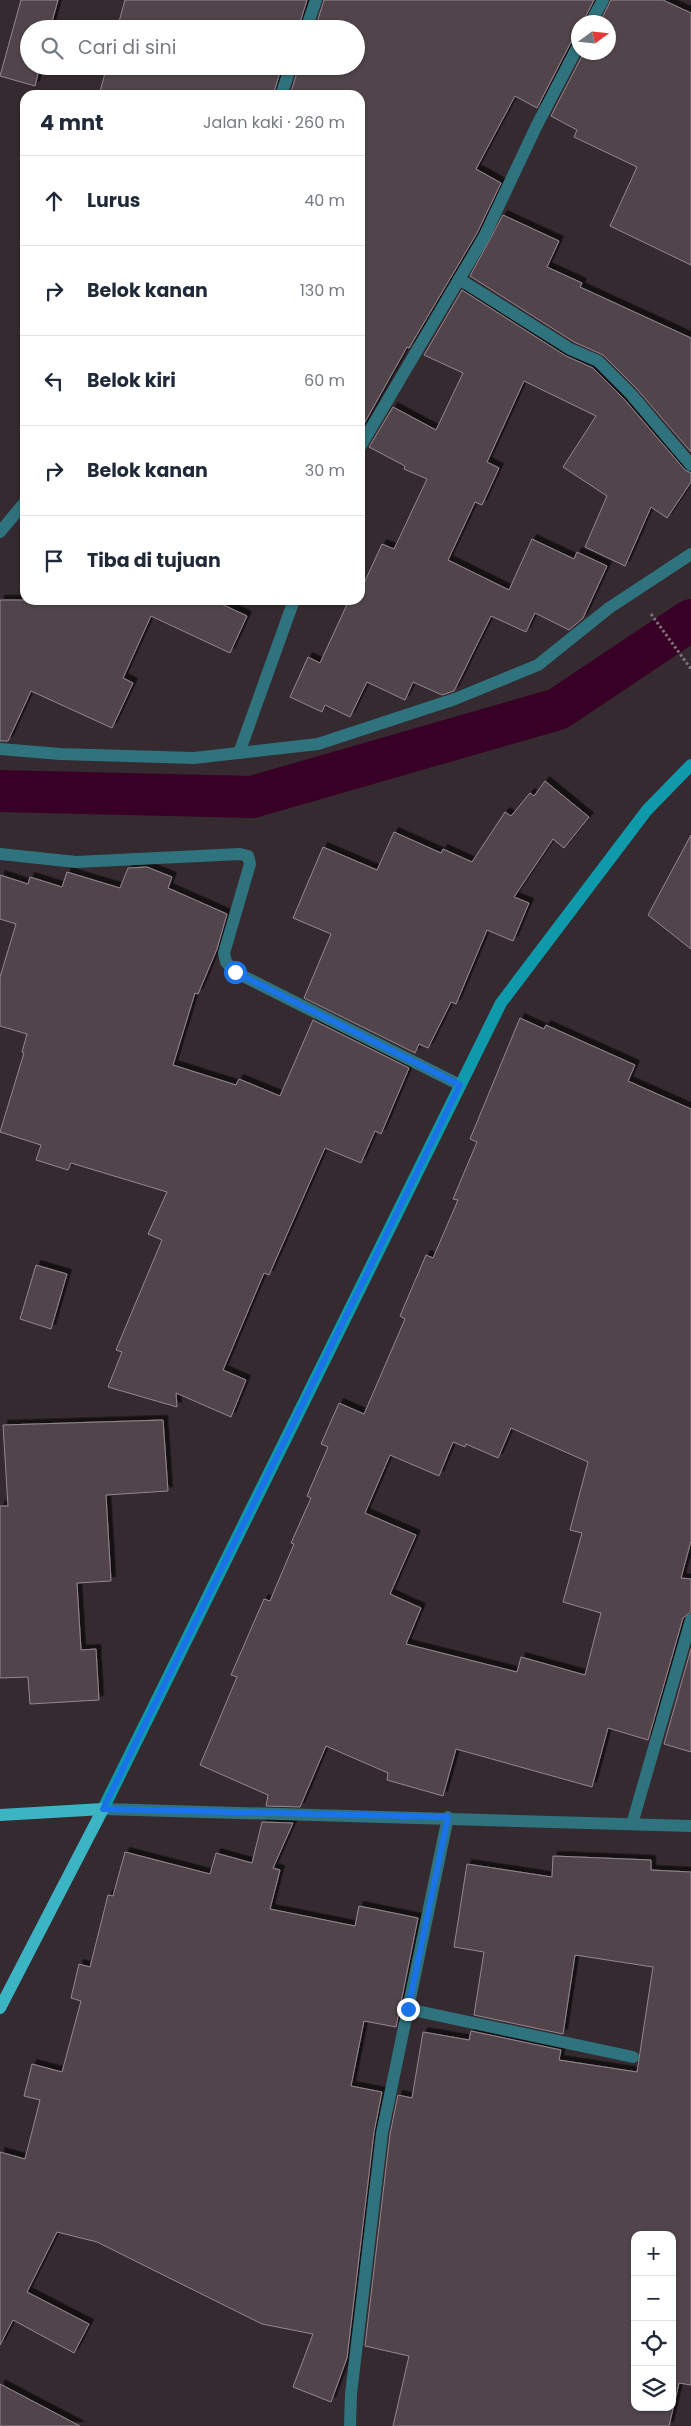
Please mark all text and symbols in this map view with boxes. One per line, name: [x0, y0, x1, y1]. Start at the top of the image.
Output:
north arrow: [571, 15, 616, 60]
search box: [20, 20, 365, 75]
icon: search: [38, 34, 66, 62]
text: Cari di sini: [78, 34, 176, 61]
text: 4 mnt: [40, 108, 104, 137]
text: Jalan kaki · 260 m: [203, 111, 345, 134]
icon: ahead: [40, 187, 68, 215]
text: Lurus: [87, 187, 140, 214]
text: 40 m: [304, 189, 345, 212]
icon: right: [40, 277, 68, 305]
text: Belok kanan: [87, 277, 208, 304]
text: 130 m: [300, 279, 345, 302]
icon: left: [40, 367, 68, 395]
text: Belok kiri: [87, 367, 176, 394]
text: 60 m: [304, 369, 345, 392]
icon: right: [40, 457, 68, 485]
text: Belok kanan: [87, 457, 208, 484]
text: 30 m: [305, 459, 345, 482]
icon: arrive: [40, 547, 68, 575]
text: Tiba di tujuan: [87, 547, 221, 574]
route start: [224, 961, 247, 984]
route end: [397, 1998, 420, 2021]
map controls: [631, 2231, 676, 2411]
button: +: [631, 2231, 676, 2276]
button: −: [631, 2276, 676, 2321]
button: locate: [631, 2321, 676, 2366]
button: layers: [631, 2366, 676, 2411]

